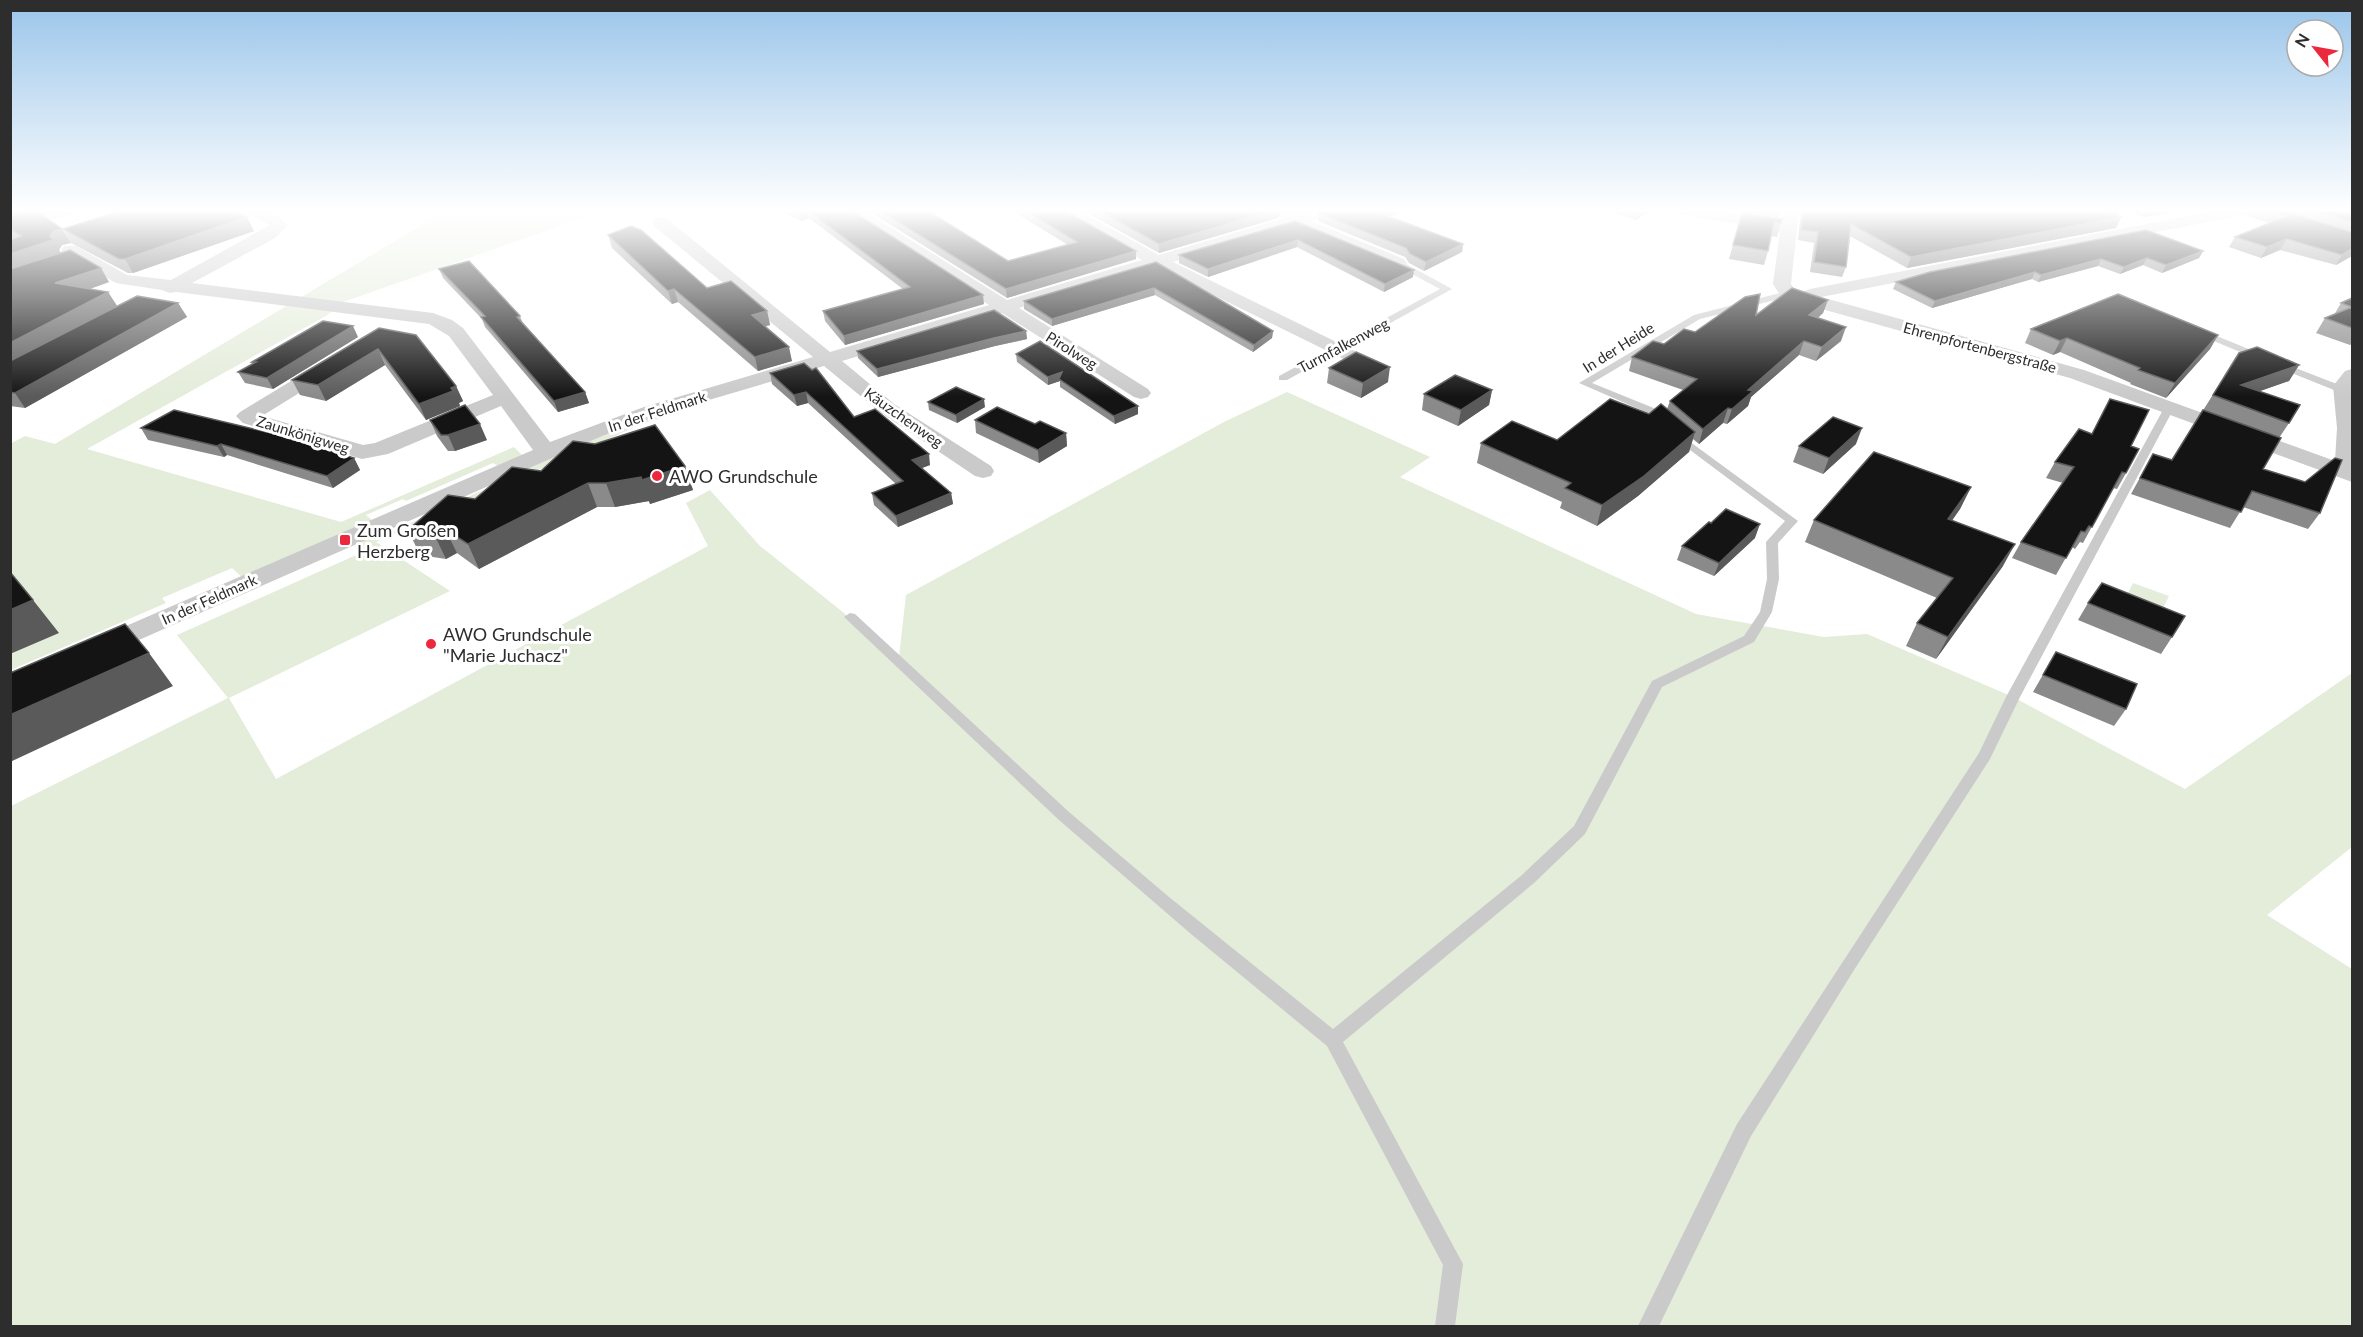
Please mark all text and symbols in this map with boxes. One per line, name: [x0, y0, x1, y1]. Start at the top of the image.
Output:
north arrow: [2285, 18, 2345, 78]
text: N: [2290, 30, 2313, 50]
street label: Turmfalkenweg: [1294, 313, 1392, 377]
street label: In der Heide: [1579, 318, 1657, 376]
street label: Ehrenpfortenbergstraße: [1901, 318, 2059, 376]
street label: Pirolweg: [1043, 327, 1101, 373]
street label: Käuzchenweg: [861, 383, 947, 451]
street label: In der Feldmark: [606, 387, 709, 435]
street label: Zaunkönigweg: [254, 411, 352, 457]
place label: AWO Grundschule: [669, 465, 818, 487]
marker: AWO Grundschule: [650, 469, 664, 483]
place label: Zum Großen Herzberg: [357, 519, 456, 562]
marker: Zum Großen Herzberg: [338, 533, 352, 547]
street label: In der Feldmark: [159, 570, 260, 628]
place label: AWO Grundschule "Marie Juchacz": [443, 623, 592, 666]
marker: AWO Grundschule "Marie Juchacz": [424, 637, 438, 651]

